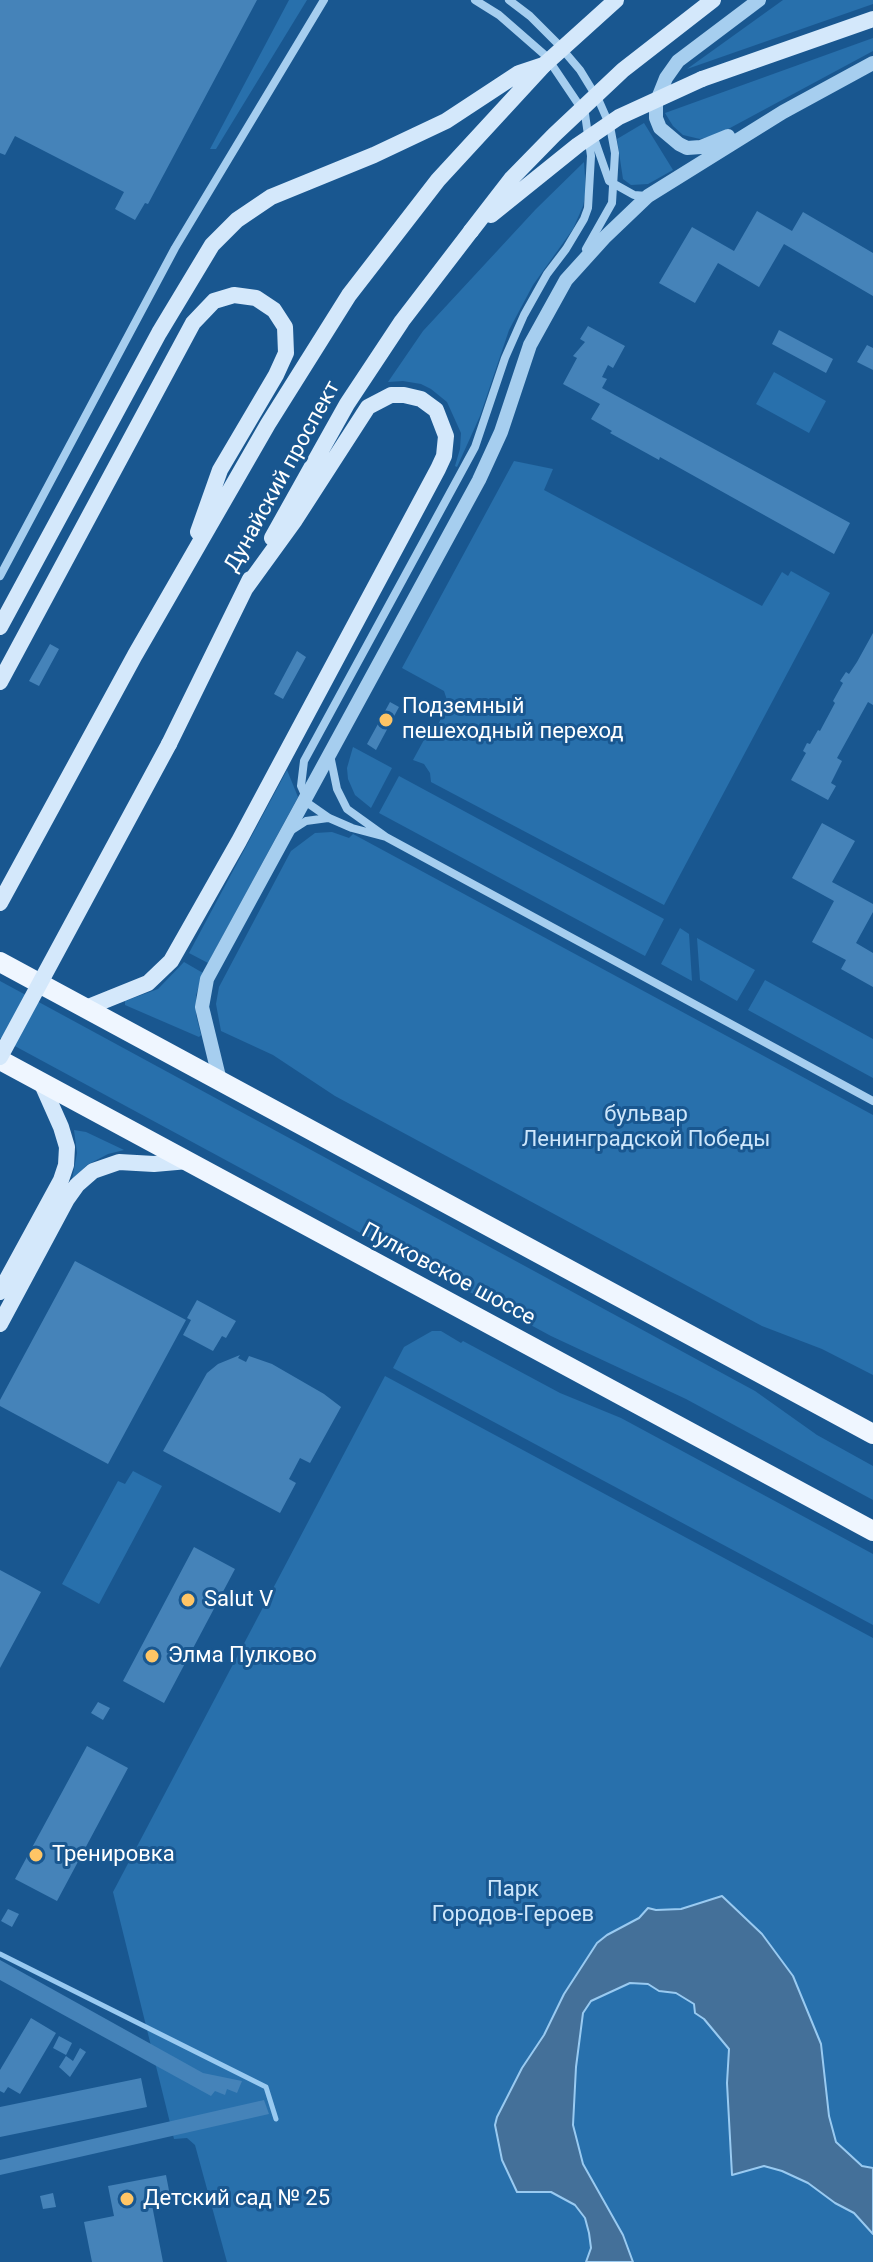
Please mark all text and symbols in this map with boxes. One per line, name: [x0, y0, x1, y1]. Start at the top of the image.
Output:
street label: Дунайский проспект: [219, 377, 347, 577]
place label: Подземный пешеходный переход: [402, 694, 624, 746]
marker: Подземный пешеходный переход: [377, 711, 395, 729]
park label: бульвар Ленинградской Победы: [522, 1102, 770, 1154]
street label: Пулковское шоссе: [357, 1218, 539, 1332]
place label: Salut V: [204, 1587, 273, 1613]
marker: Salut V: [179, 1591, 197, 1609]
place label: Элма Пулково: [168, 1643, 317, 1669]
marker: Элма Пулково: [143, 1647, 161, 1665]
place label: Тренировка: [52, 1842, 175, 1868]
marker: Тренировка: [27, 1846, 45, 1864]
park label: Парк Городов-Героев: [432, 1877, 594, 1928]
place label: Детский сад № 25: [143, 2186, 330, 2212]
marker: Детский сад № 25: [118, 2190, 136, 2208]

